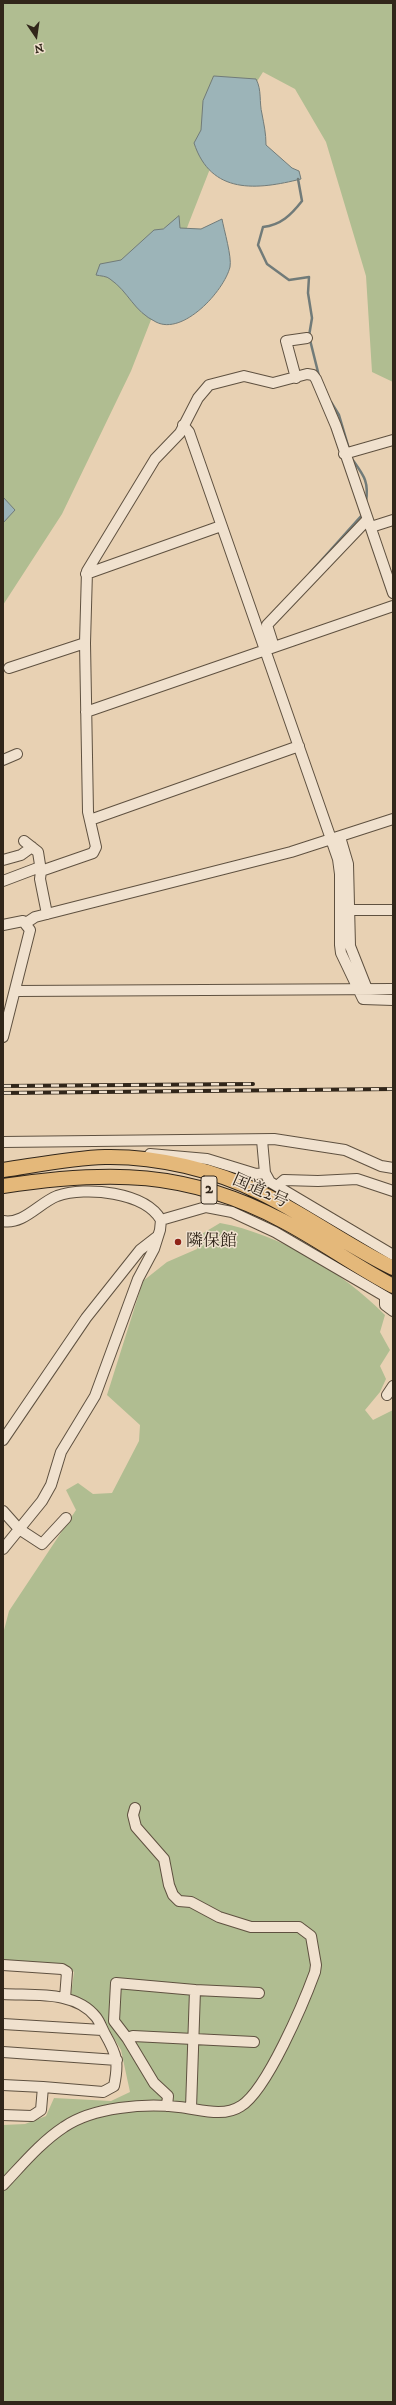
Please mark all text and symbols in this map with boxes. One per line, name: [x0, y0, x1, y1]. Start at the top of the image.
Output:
north arrow: [16, 16, 56, 56]
text: N: [33, 40, 45, 56]
street label: 国道2号: [229, 1171, 291, 1213]
road number: 2: [201, 1176, 217, 1204]
place label: 隣保館: [186, 1232, 237, 1252]
marker: 隣保館: [173, 1237, 183, 1247]

